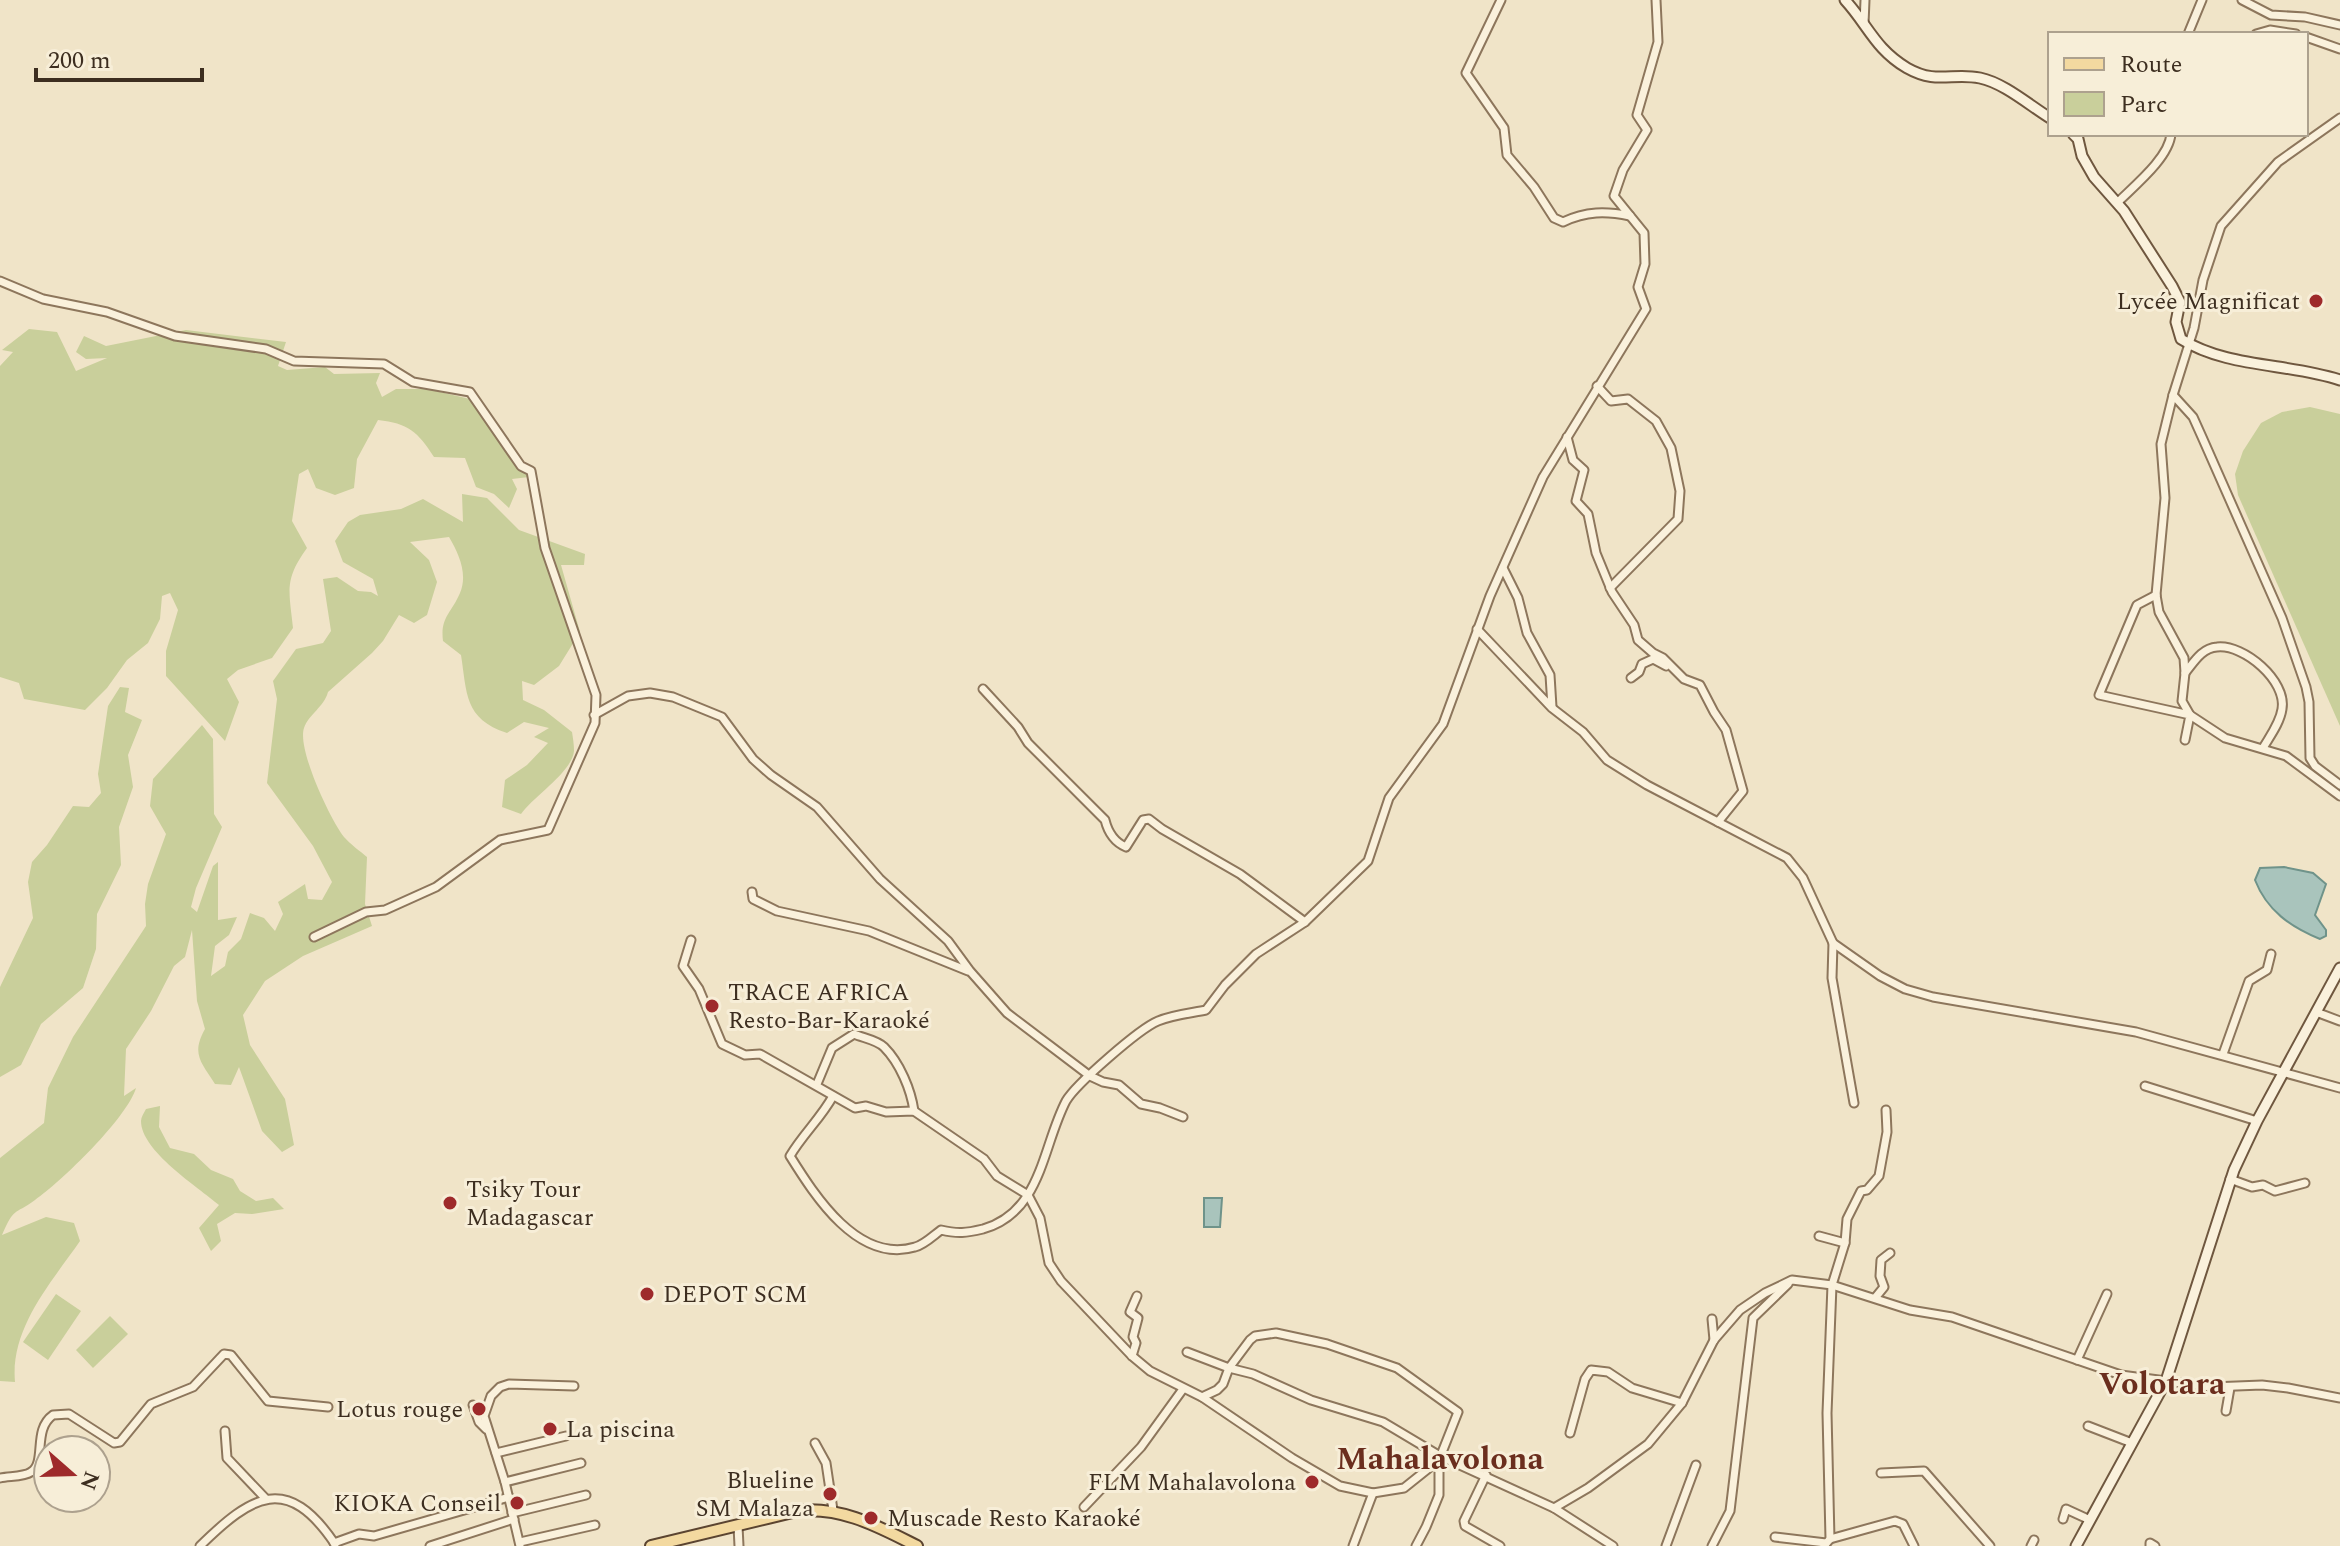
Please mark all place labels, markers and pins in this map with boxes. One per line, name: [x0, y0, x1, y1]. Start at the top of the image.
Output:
place label: Lycée Magnificat: [2117, 284, 2300, 320]
marker: Lycée Magnificat: [2307, 292, 2325, 310]
place label: TRACE AFRICA Resto-Bar-Karaoké: [728, 975, 930, 1039]
marker: TRACE AFRICA Resto-Bar-Karaoké: [703, 997, 721, 1015]
place label: Tsiky Tour Madagascar: [466, 1172, 594, 1236]
marker: Tsiky Tour Madagascar: [441, 1194, 459, 1212]
place label: DEPOT SCM: [663, 1277, 807, 1313]
marker: DEPOT SCM: [638, 1285, 656, 1303]
place label: Lotus rouge: [336, 1392, 463, 1428]
marker: Lotus rouge: [470, 1400, 488, 1418]
place label: La piscina: [566, 1412, 675, 1448]
marker: La piscina: [541, 1420, 559, 1438]
place label: Blueline SM Malaza: [696, 1463, 814, 1527]
place label: FLM Mahalavolona: [1088, 1465, 1296, 1501]
marker: FLM Mahalavolona: [1303, 1473, 1321, 1491]
marker: Blueline SM Malaza: [821, 1485, 839, 1503]
place label: KIOKA Conseil: [334, 1486, 501, 1522]
marker: KIOKA Conseil: [508, 1494, 526, 1512]
place label: Muscade Resto Karaoké: [887, 1501, 1141, 1537]
marker: Muscade Resto Karaoké: [862, 1509, 880, 1527]

